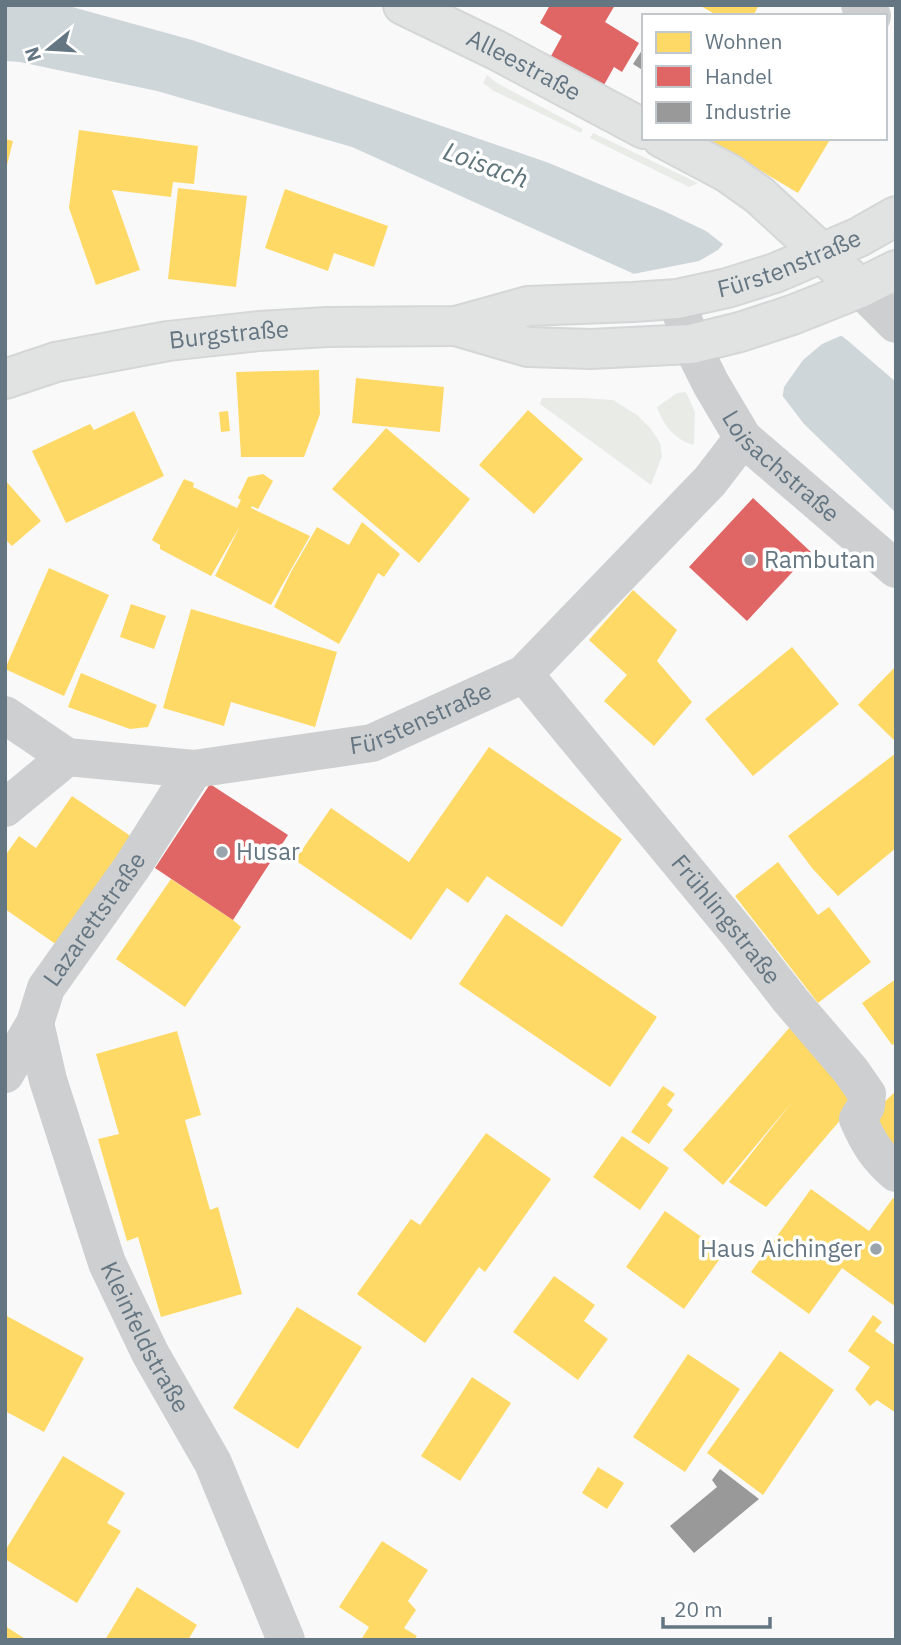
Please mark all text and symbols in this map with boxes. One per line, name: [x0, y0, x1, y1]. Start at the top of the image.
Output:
north arrow: [14, 14, 84, 84]
legend: [642, 14, 887, 140]
street label: Alleestraße: [462, 21, 587, 108]
text: Wohnen: [705, 27, 782, 55]
text: N: [19, 44, 46, 65]
text: Handel: [705, 62, 773, 90]
text: Industrie: [705, 97, 791, 125]
water label: Loisach: [439, 133, 534, 195]
street label: Fürstenstraße: [714, 221, 866, 305]
street label: Burgstraße: [167, 312, 290, 356]
street label: Loisachstraße: [715, 404, 847, 529]
place label: Rambutan: [764, 543, 875, 575]
marker: Rambutan: [742, 552, 758, 568]
street label: Fürstenstraße: [347, 674, 496, 761]
place label: Husar: [236, 835, 300, 867]
marker: Husar: [214, 844, 230, 860]
street label: Lazarettstraße: [35, 846, 152, 992]
street label: Frühlingstraße: [665, 847, 789, 990]
place label: Haus Aichinger: [700, 1232, 862, 1264]
marker: Haus Aichinger: [868, 1241, 884, 1257]
street label: Kleinfeldstraße: [94, 1256, 198, 1418]
scale bar: [663, 1586, 770, 1630]
text: 20 m: [674, 1595, 723, 1623]

